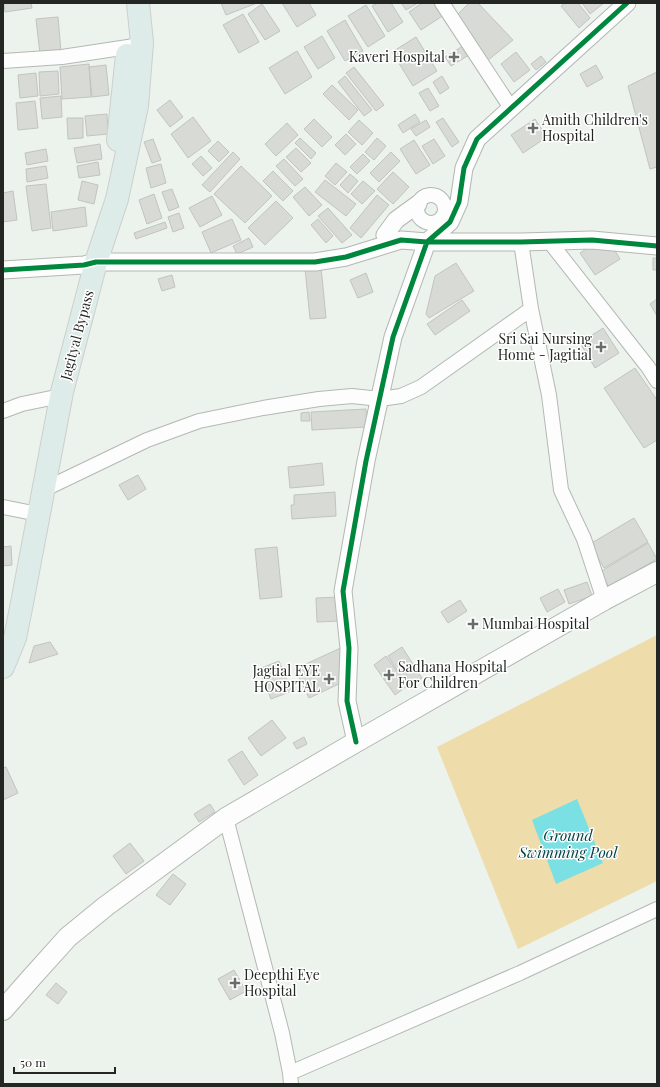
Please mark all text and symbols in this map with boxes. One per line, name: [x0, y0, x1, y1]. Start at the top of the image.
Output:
place label: Kaveri Hospital: [349, 47, 445, 66]
marker: Kaveri Hospital: [448, 51, 460, 63]
place label: Amith Children's Hospital: [541, 110, 648, 145]
marker: Amith Children's Hospital: [527, 122, 539, 134]
street label: Jagityal Bypass: [55, 288, 98, 383]
place label: Sri Sai Nursing Home - Jagitial: [498, 329, 593, 364]
marker: Sri Sai Nursing Home - Jagitial: [595, 341, 607, 353]
place label: Mumbai Hospital: [482, 614, 590, 633]
marker: Mumbai Hospital: [467, 618, 479, 630]
place label: Sadhana Hospital For Children: [398, 657, 507, 692]
place label: Jagtial EYE HOSPITAL: [252, 661, 320, 696]
marker: Sadhana Hospital For Children: [383, 669, 395, 681]
marker: Jagtial EYE HOSPITAL: [323, 673, 335, 685]
water label: Ground Swimming Pool: [518, 825, 618, 862]
place label: Deepthi Eye Hospital: [244, 965, 320, 1000]
marker: Deepthi Eye Hospital: [229, 977, 241, 989]
scale bar: [14, 1049, 115, 1075]
text: 50 m: [20, 1054, 46, 1070]

